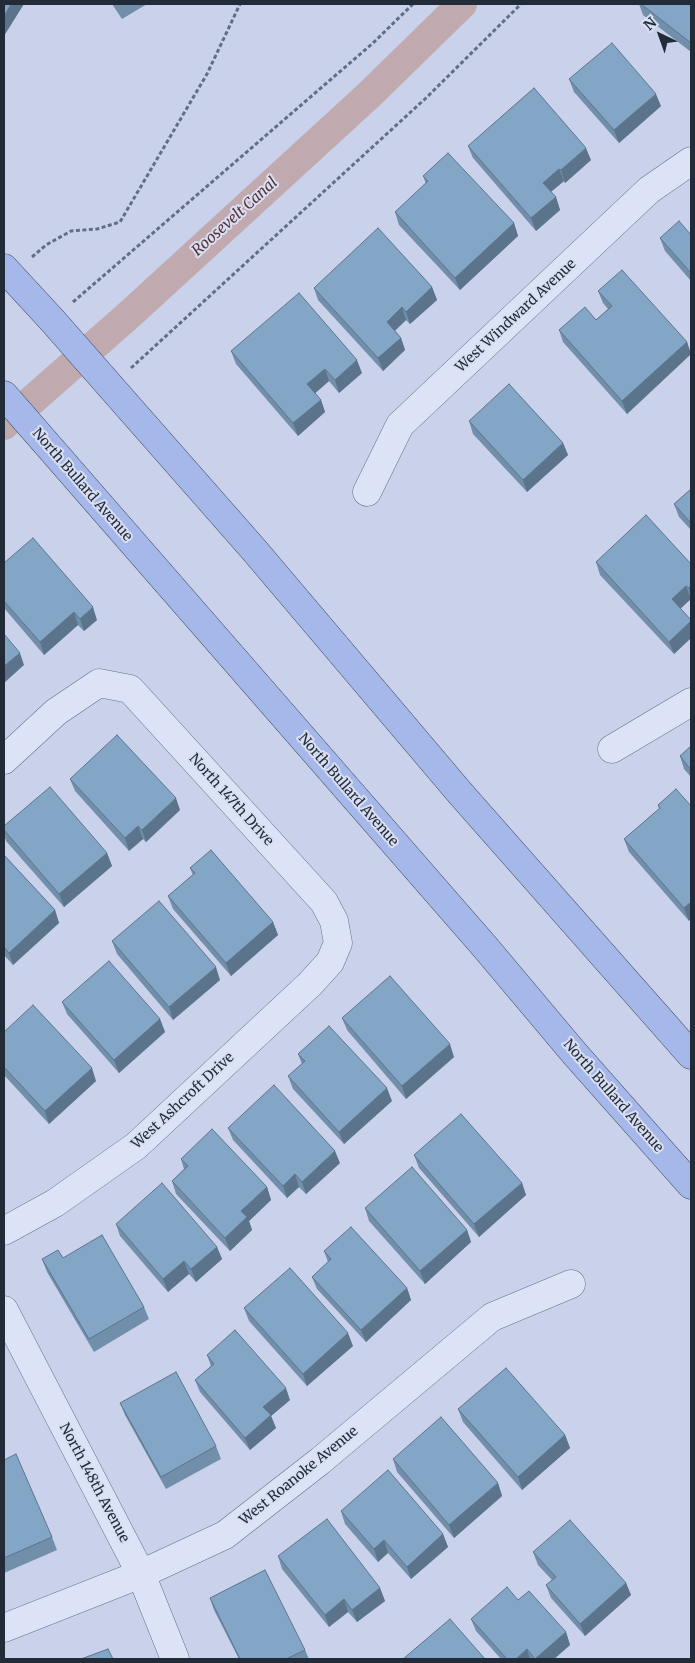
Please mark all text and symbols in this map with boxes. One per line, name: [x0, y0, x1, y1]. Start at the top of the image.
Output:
north arrow: [635, 10, 685, 60]
text: N: [640, 13, 660, 34]
water label: Roosevelt Canal: [189, 174, 281, 260]
street label: West Windward Avenue: [452, 256, 580, 376]
street label: North Bullard Avenue: [28, 425, 136, 545]
street label: North Bullard Avenue: [294, 730, 402, 850]
street label: North 147th Drive: [185, 751, 277, 849]
street label: North Bullard Avenue: [559, 1036, 667, 1156]
street label: West Ashcroft Drive: [128, 1049, 238, 1153]
street label: North 148th Avenue: [55, 1420, 133, 1546]
street label: West Roanoke Avenue: [236, 1423, 362, 1529]

